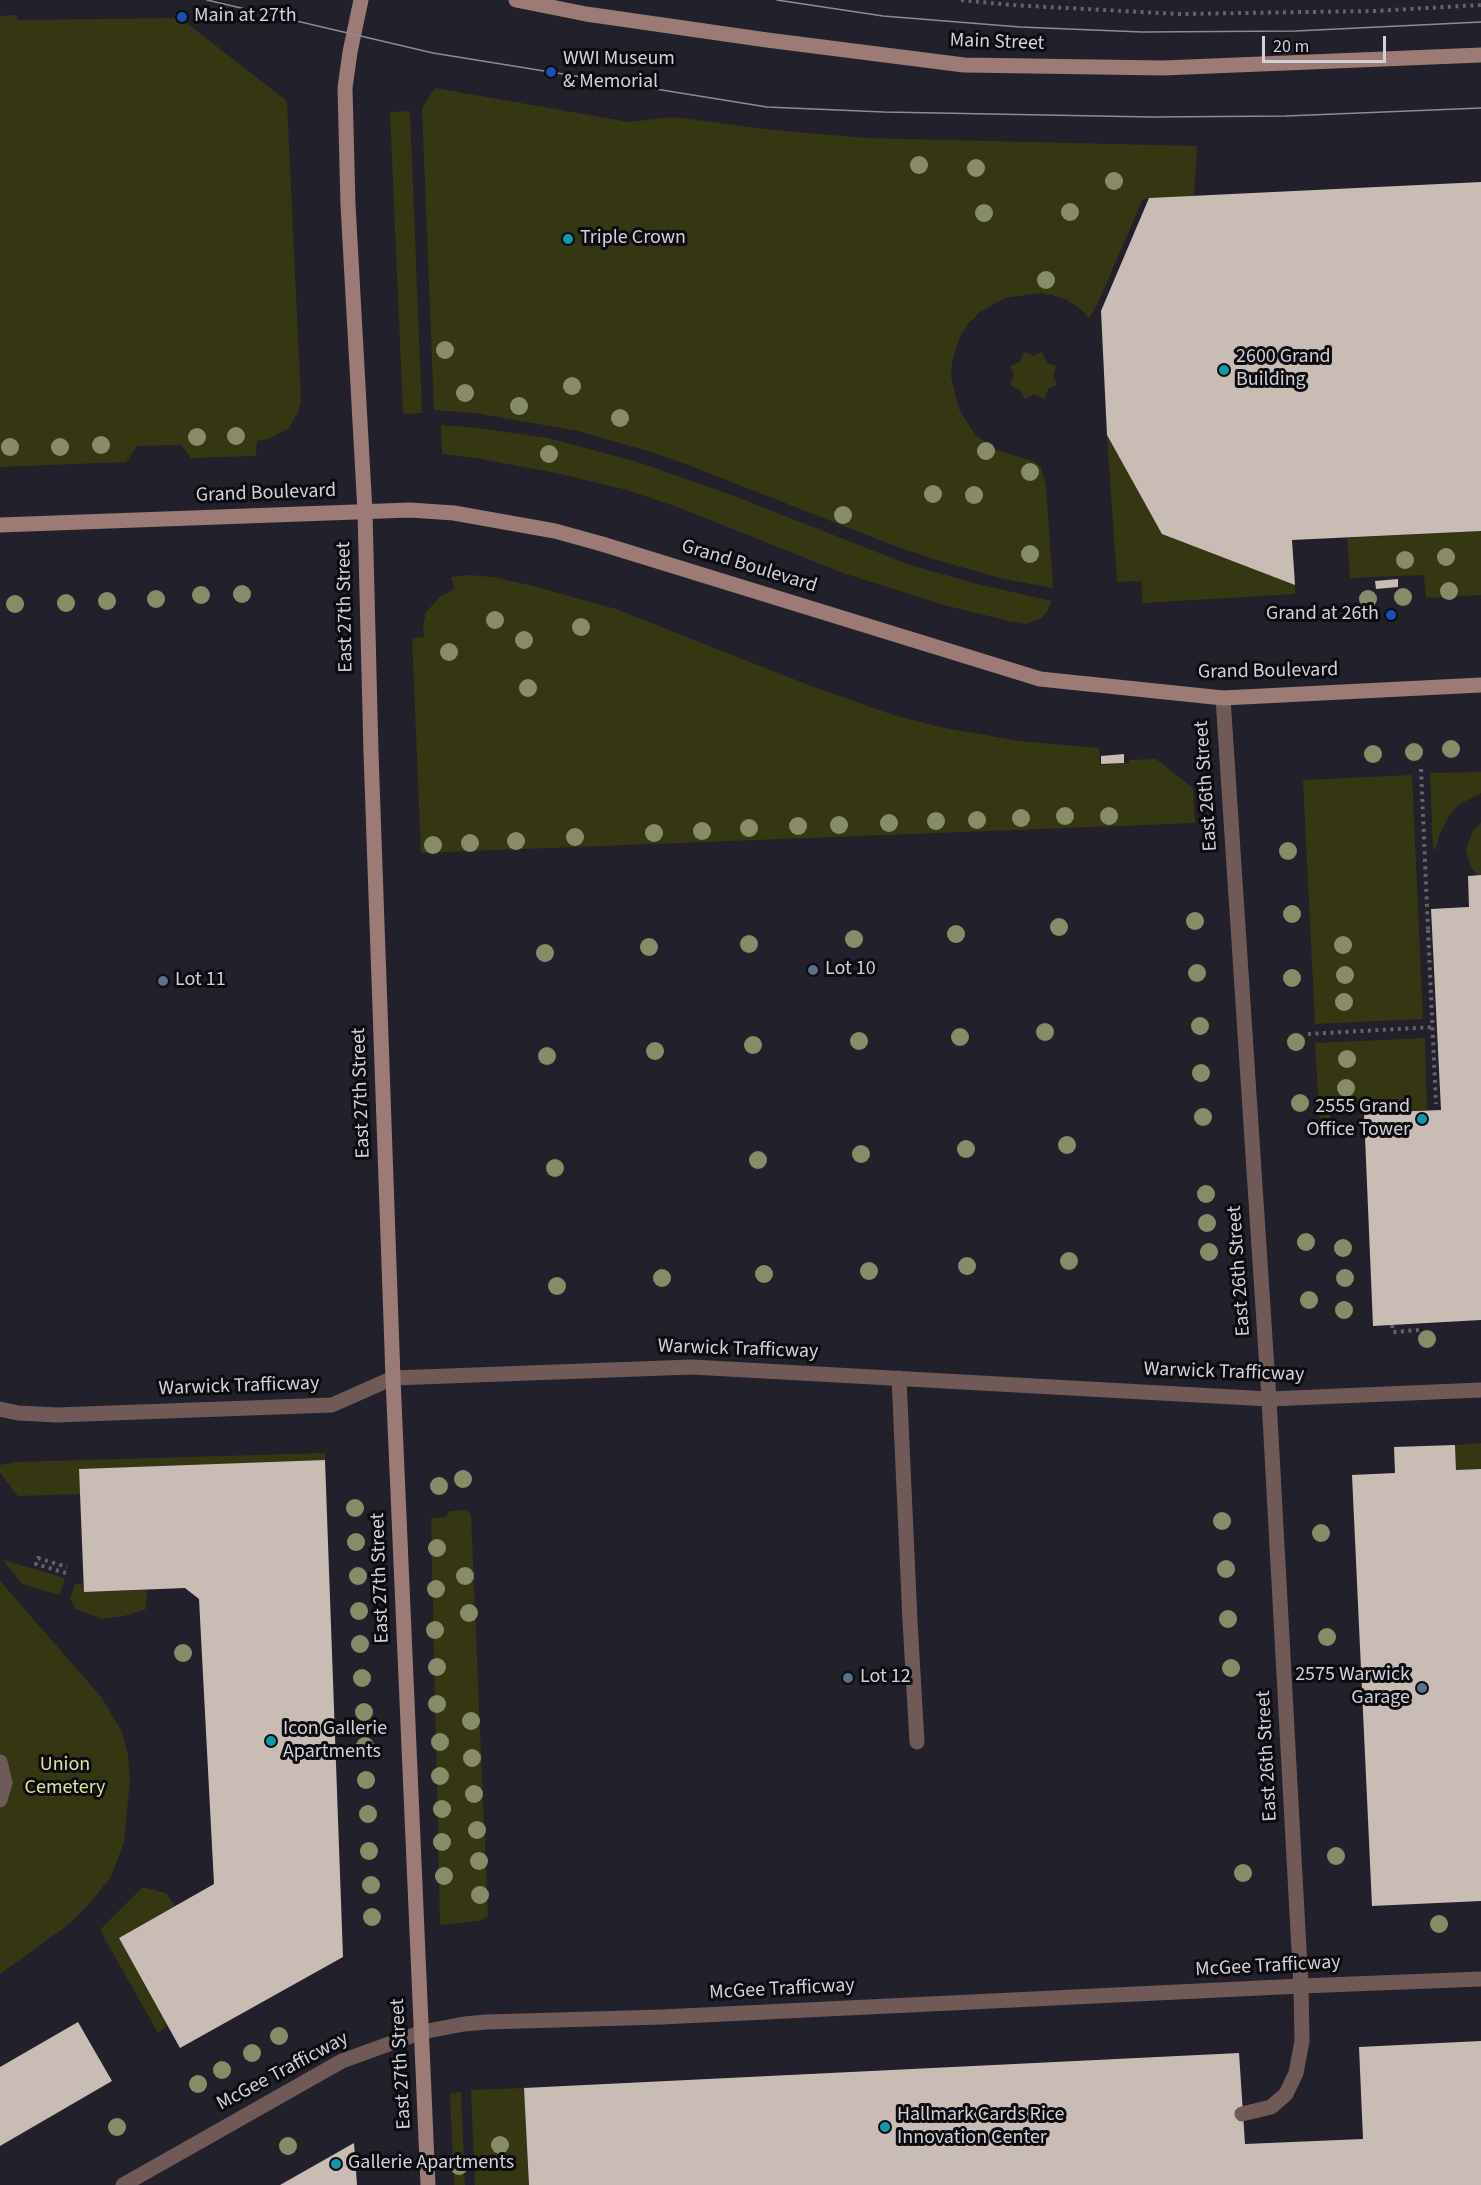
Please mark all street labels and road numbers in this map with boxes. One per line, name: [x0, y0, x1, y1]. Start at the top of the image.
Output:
street label: Main Street: [949, 29, 1045, 57]
street label: Grand Boulevard: [195, 480, 337, 508]
street label: Grand Boulevard: [678, 535, 820, 599]
street label: East 27th Street: [333, 541, 359, 673]
street label: Grand Boulevard: [1198, 659, 1338, 685]
street label: East 26th Street: [1190, 720, 1224, 852]
street label: East 27th Street: [348, 1027, 376, 1159]
street label: East 26th Street: [1223, 1205, 1257, 1337]
street label: Warwick Trafficway: [657, 1335, 819, 1365]
street label: Warwick Trafficway: [1143, 1358, 1305, 1388]
street label: Warwick Trafficway: [158, 1372, 320, 1402]
street label: East 27th Street: [367, 1512, 395, 1644]
street label: East 26th Street: [1253, 1690, 1283, 1822]
street label: McGee Trafficway: [1195, 1951, 1341, 1983]
street label: McGee Trafficway: [709, 1974, 855, 2006]
street label: East 27th Street: [387, 1998, 417, 2130]
street label: McGee Trafficway: [213, 2027, 353, 2117]

